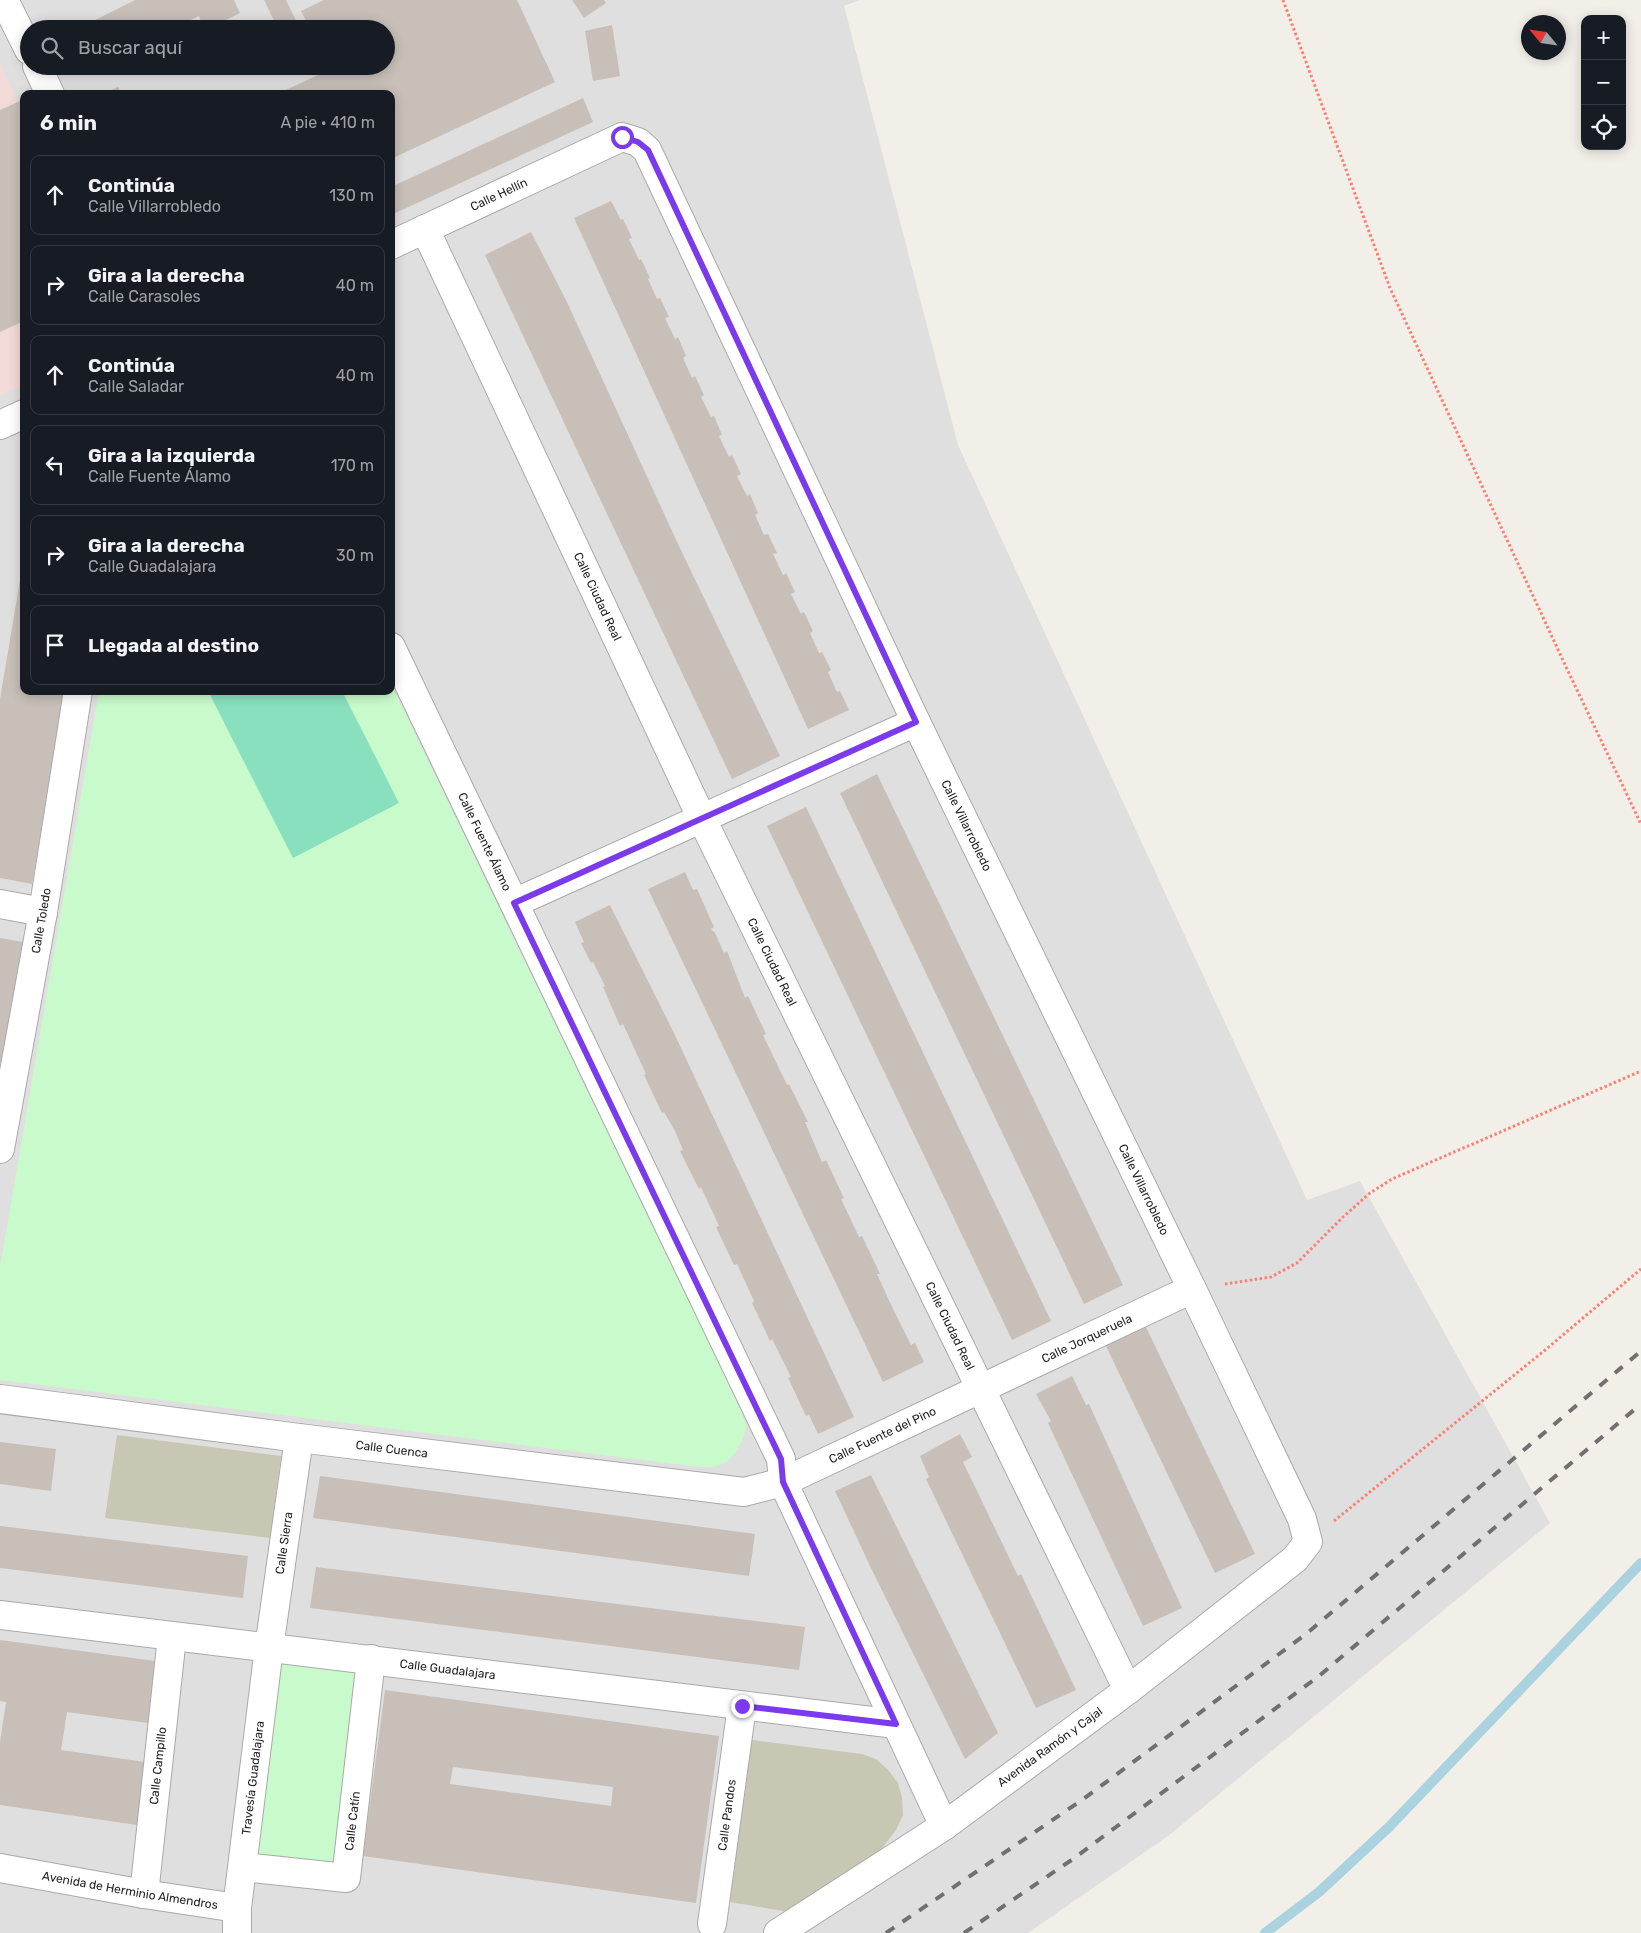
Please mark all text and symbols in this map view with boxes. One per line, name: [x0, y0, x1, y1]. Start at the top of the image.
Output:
north arrow: [1521, 15, 1566, 60]
map controls: [1581, 15, 1626, 150]
button: +: [1581, 15, 1626, 60]
search box: [20, 20, 395, 75]
icon: search: [38, 34, 66, 62]
text: Buscar aquí: [78, 36, 182, 59]
button: −: [1581, 60, 1626, 105]
button: locate: [1581, 105, 1626, 150]
text: 6 min: [40, 110, 97, 135]
text: A pie · 410 m: [281, 113, 375, 132]
route start: [611, 126, 634, 149]
text: Continúa: [88, 174, 175, 197]
street label: Calle Hellín: [468, 175, 530, 214]
icon: ahead: [41, 181, 69, 209]
text: 130 m: [329, 186, 374, 205]
text: Calle Villarrobledo: [88, 197, 221, 216]
text: Gira a la derecha: [88, 264, 245, 287]
icon: right: [41, 271, 69, 299]
text: 40 m: [336, 276, 374, 295]
text: Calle Carasoles: [88, 287, 201, 306]
text: Continúa: [88, 354, 175, 377]
icon: ahead: [41, 361, 69, 389]
text: 40 m: [336, 366, 374, 385]
text: Calle Saladar: [88, 377, 184, 396]
text: Gira a la izquierda: [88, 444, 255, 467]
icon: left: [41, 451, 69, 479]
text: 170 m: [331, 456, 374, 475]
text: Calle Fuente Álamo: [88, 467, 231, 486]
text: Gira a la derecha: [88, 534, 245, 557]
icon: right: [41, 541, 69, 569]
text: 30 m: [336, 546, 374, 565]
street label: Calle Ciudad Real: [571, 550, 624, 643]
text: Calle Guadalajara: [88, 557, 216, 576]
icon: arrive: [41, 631, 69, 659]
text: Llegada al destino: [88, 634, 259, 657]
street label: Calle Villarrobledo: [938, 778, 995, 874]
street label: Calle Fuente Álamo: [455, 790, 514, 893]
street label: Calle Toledo: [29, 887, 54, 955]
street label: Calle Ciudad Real: [745, 916, 799, 1008]
street label: Calle Villarrobledo: [1116, 1142, 1172, 1238]
street label: Calle Ciudad Real: [922, 1280, 977, 1372]
street label: Calle Jorqueruela: [1039, 1311, 1134, 1366]
street label: Calle Fuente del Pino: [826, 1404, 938, 1466]
street label: Calle Cuenca: [355, 1438, 429, 1461]
street label: Calle Sierra: [273, 1511, 295, 1575]
street label: Calle Guadalajara: [399, 1657, 496, 1682]
route end: [731, 1695, 754, 1718]
street label: Avenida Ramón y Cajal: [995, 1704, 1105, 1790]
street label: Travesía Guadalajara: [239, 1720, 267, 1836]
street label: Calle Campillo: [147, 1726, 169, 1805]
street label: Calle Pandos: [715, 1779, 739, 1852]
street label: Calle Catín: [342, 1791, 363, 1851]
street label: Avenida de Herminio Almendros: [41, 1869, 219, 1912]

